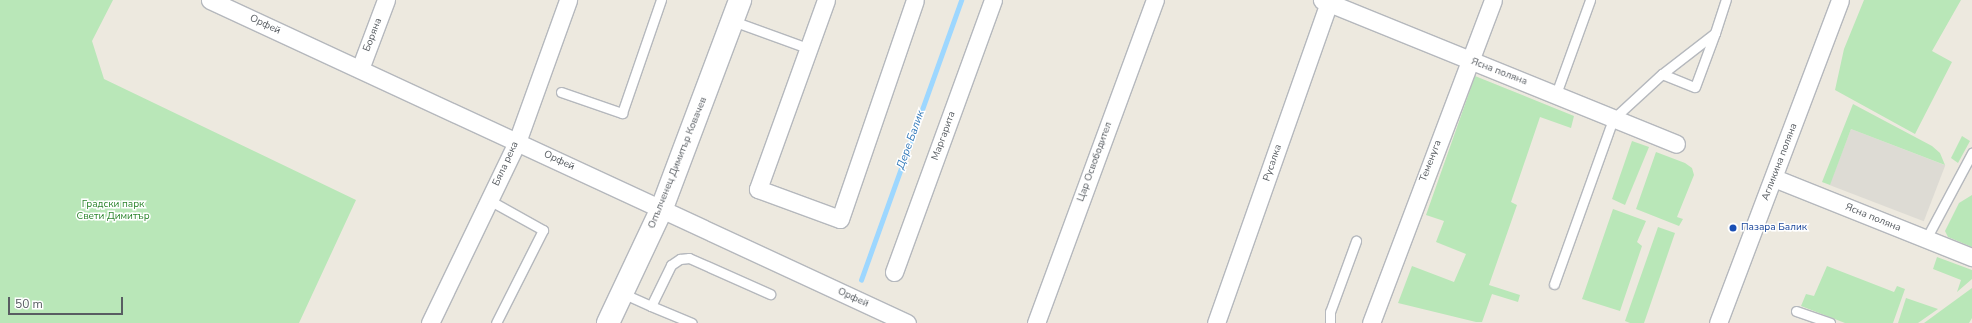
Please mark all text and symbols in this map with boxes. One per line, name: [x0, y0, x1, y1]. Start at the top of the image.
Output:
street label: Орфей: [248, 13, 282, 37]
street label: Боряна: [361, 17, 385, 53]
street label: Ясна поляна: [1469, 56, 1529, 88]
street label: Опълченец Димитър Ковачев: [646, 96, 710, 230]
water label: Дере Балик: [894, 109, 928, 171]
street label: Маргарита: [930, 110, 958, 162]
street label: Цар Освободител: [1075, 120, 1115, 204]
street label: Агликина поляна: [1760, 122, 1800, 202]
street label: Теменуга: [1418, 139, 1444, 183]
street label: Бяла река: [490, 140, 522, 188]
street label: Русалка: [1261, 143, 1285, 183]
street label: Орфей: [542, 149, 576, 173]
park label: Градски парк Свети Димитър: [76, 198, 150, 222]
street label: Ясна поляна: [1843, 201, 1903, 235]
place label: Пазара Балик: [1741, 222, 1807, 234]
marker: Пазара Балик: [1728, 223, 1738, 233]
street label: Орфей: [836, 286, 870, 310]
scale bar: [10, 289, 125, 315]
text: 50 m: [15, 296, 43, 312]

